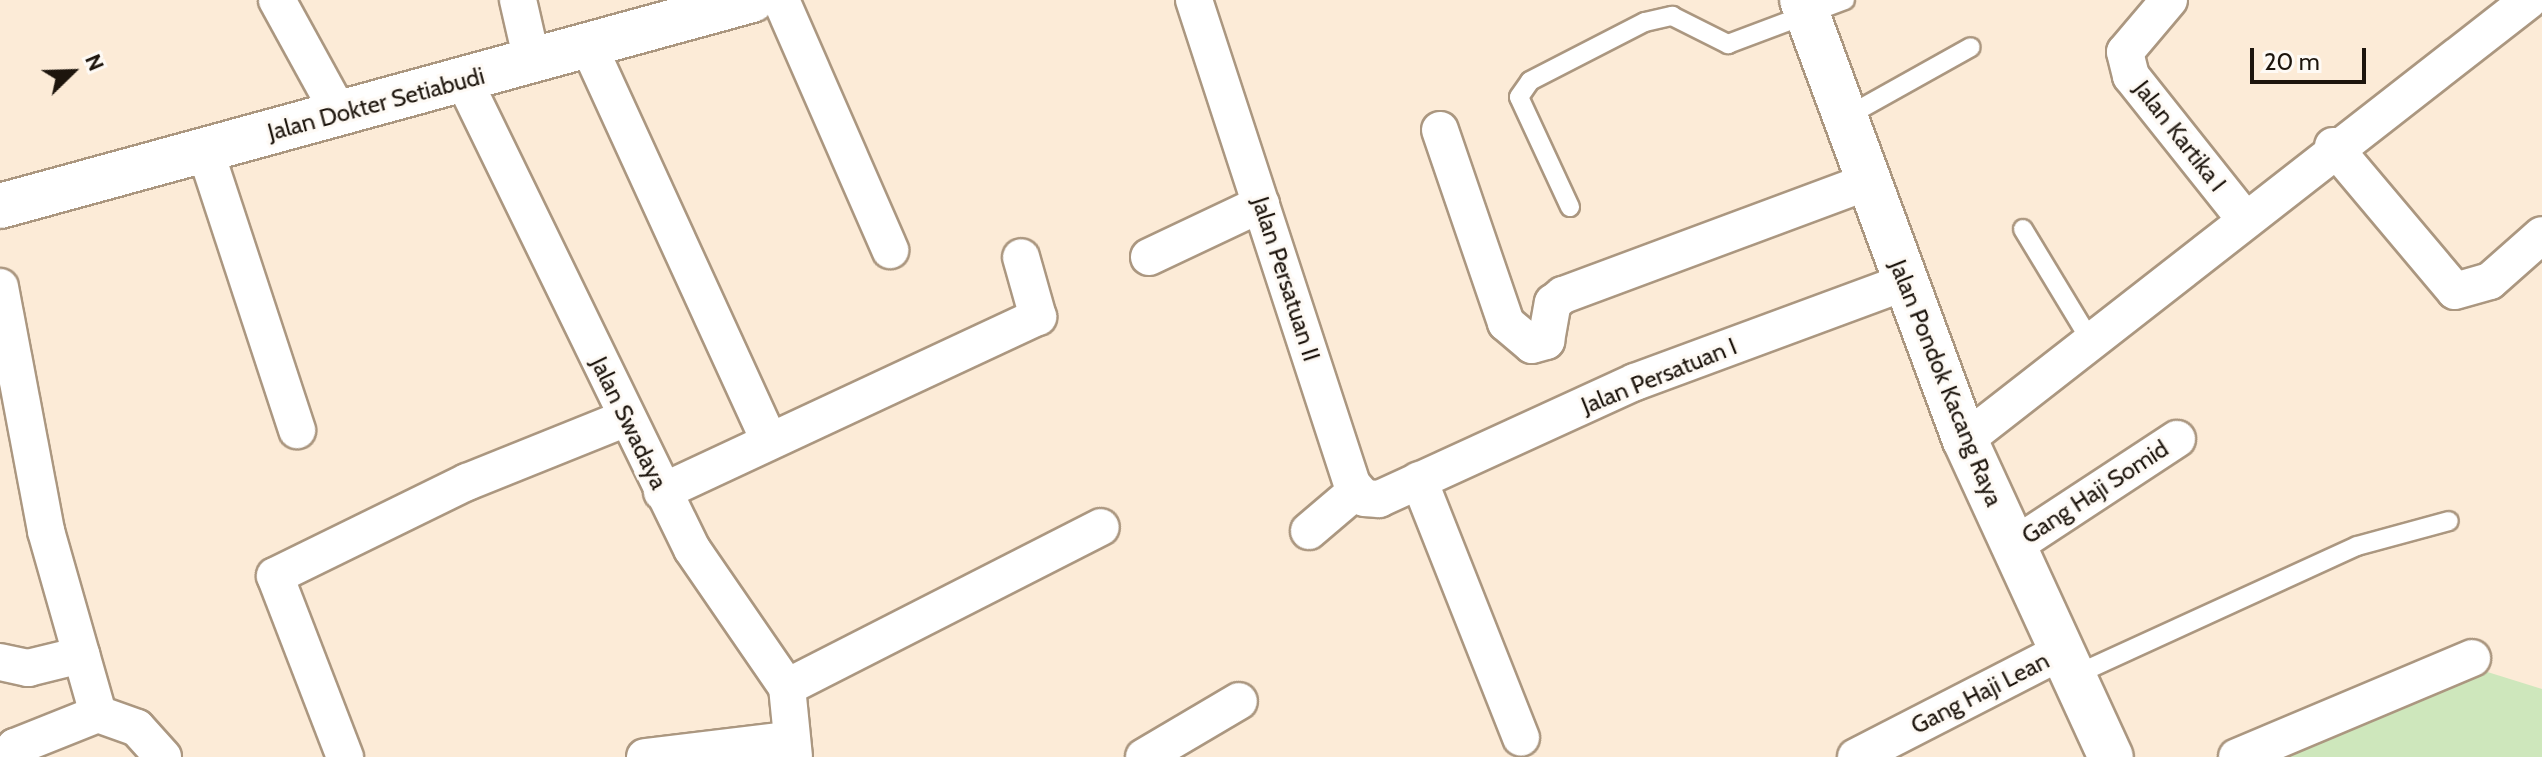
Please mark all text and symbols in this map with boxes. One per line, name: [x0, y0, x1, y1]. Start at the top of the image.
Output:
north arrow: [32, 32, 112, 112]
scale bar: [2254, 32, 2370, 82]
text: 20 m: [2264, 47, 2320, 76]
text: N: [79, 50, 110, 75]
street label: Jalan Dokter Setiabudi: [264, 61, 488, 147]
street label: Jalan Kartika I: [2128, 75, 2232, 197]
street label: Jalan Persatuan II: [1246, 193, 1326, 365]
street label: Jalan Pondok Kacang Raya: [1883, 256, 2009, 510]
street label: Jalan Persatuan I: [1577, 332, 1741, 420]
street label: Jalan Swadaya: [585, 352, 673, 494]
street label: Gang Haji Somid: [2016, 434, 2174, 550]
street label: Gang Haji Lean: [1906, 646, 2054, 740]

